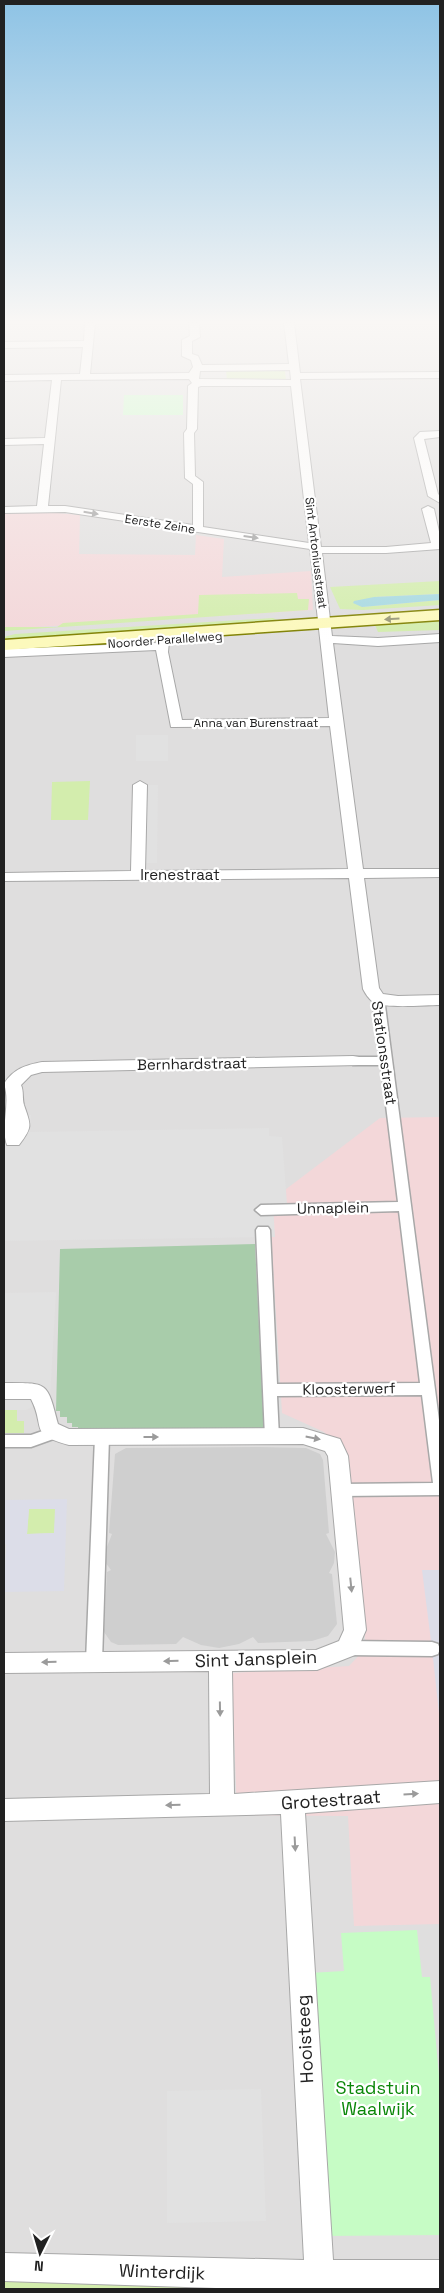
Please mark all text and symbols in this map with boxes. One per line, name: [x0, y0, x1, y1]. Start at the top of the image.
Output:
street label: Sint Antoniusstraat: [301, 496, 331, 610]
one-way arrow: [83, 509, 99, 517]
street label: Eerste Zeine: [124, 511, 196, 537]
one-way arrow: [244, 534, 260, 542]
one-way arrow: [383, 615, 399, 623]
street label: Noorder Parallelweg: [107, 628, 223, 652]
street label: Anna van Burenstraat: [194, 715, 318, 731]
street label: Irenestraat: [140, 865, 220, 884]
street label: Stationsstraat: [368, 1000, 401, 1106]
street label: Bernhardstraat: [137, 1053, 247, 1074]
street label: Unnaplein: [297, 1197, 369, 1218]
street label: Kloosterwerf: [302, 1378, 396, 1399]
one-way arrow: [143, 1433, 159, 1441]
one-way arrow: [305, 1435, 321, 1443]
one-way arrow: [347, 1577, 355, 1593]
street label: Sint Jansplein: [194, 1645, 318, 1672]
one-way arrow: [163, 1657, 179, 1665]
one-way arrow: [41, 1658, 57, 1666]
one-way arrow: [216, 1702, 224, 1718]
street label: Grotestraat: [280, 1785, 382, 1814]
one-way arrow: [403, 1790, 419, 1798]
one-way arrow: [165, 1801, 181, 1809]
one-way arrow: [291, 1836, 299, 1852]
street label: Hooisteeg: [291, 1994, 318, 2084]
park label: Stadstuin Waalwijk: [336, 2076, 420, 2120]
north arrow: [15, 2228, 65, 2278]
text: N: [33, 2257, 44, 2275]
street label: Winterdijk: [119, 2259, 206, 2285]

